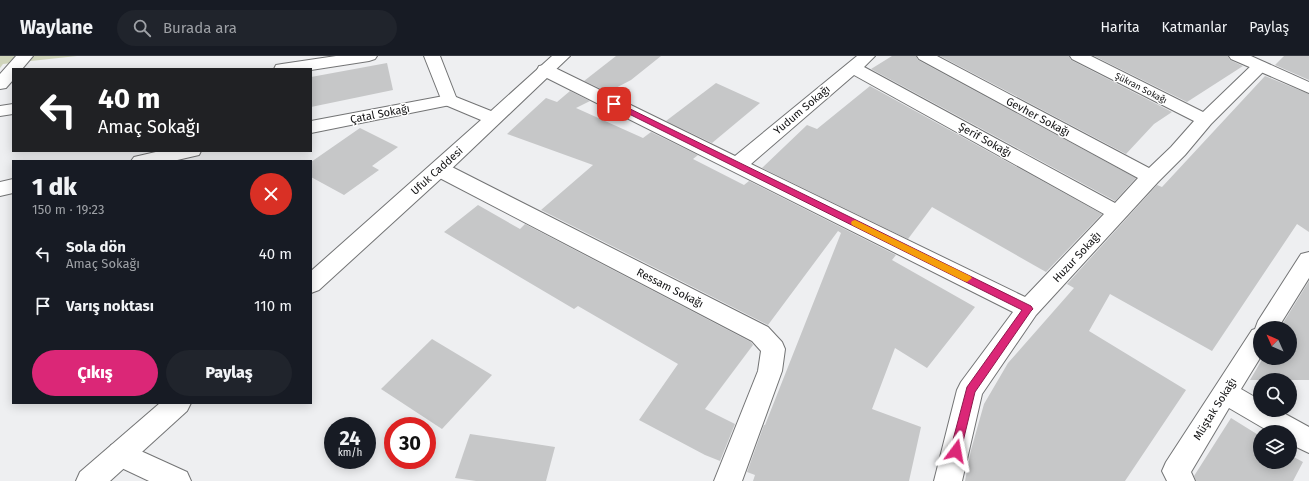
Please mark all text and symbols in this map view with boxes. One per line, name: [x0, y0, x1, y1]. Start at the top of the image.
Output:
search box: [117, 10, 397, 46]
text: Waylane: [20, 16, 93, 39]
icon: search: [131, 17, 153, 39]
text: Burada ara: [163, 19, 237, 37]
text: Harita: [1101, 19, 1140, 36]
text: Katmanlar: [1162, 19, 1227, 36]
text: Paylaş: [1249, 19, 1289, 36]
street label: Şükran Sokağı: [1113, 71, 1169, 105]
text: 40 m: [98, 82, 161, 115]
street label: Yudum Sokağı: [771, 83, 833, 137]
icon: left: [32, 84, 84, 136]
pin: [597, 87, 631, 121]
icon: arrive: [603, 93, 625, 115]
street label: Gevher Sokağı: [1004, 95, 1072, 139]
street label: Çatal Sokağı: [349, 102, 411, 126]
text: Amaç Sokağı: [98, 116, 200, 138]
street label: Şerif Sokağı: [956, 120, 1014, 160]
street label: Ufuk Caddesi: [408, 144, 466, 198]
text: 1 dk: [32, 173, 77, 201]
button: close: [250, 173, 292, 215]
text: 150 m · 19:23: [32, 202, 104, 217]
street label: Huzur Sokağı: [1050, 229, 1104, 285]
text: Sola dön: [66, 238, 126, 256]
icon: left: [32, 243, 54, 265]
text: 40 m: [259, 245, 292, 263]
text: Amaç Sokağı: [66, 256, 140, 271]
street label: Ressam Sokağı: [634, 266, 706, 310]
icon: arrive: [32, 295, 54, 317]
text: Varış noktası: [66, 297, 154, 315]
text: 110 m: [254, 297, 292, 315]
north arrow: [1253, 321, 1297, 365]
map controls: [1253, 321, 1297, 469]
button: Çıkış: [32, 350, 158, 396]
button: Paylaş: [166, 350, 292, 396]
button: search: [1253, 373, 1297, 417]
street label: Müştak Sokağı: [1191, 375, 1239, 443]
speed limit sign: 30: [384, 417, 436, 469]
button: layers: [1253, 425, 1297, 469]
text: 24: [339, 426, 361, 450]
position arrow: [935, 430, 977, 472]
text: km/h: [338, 447, 362, 459]

